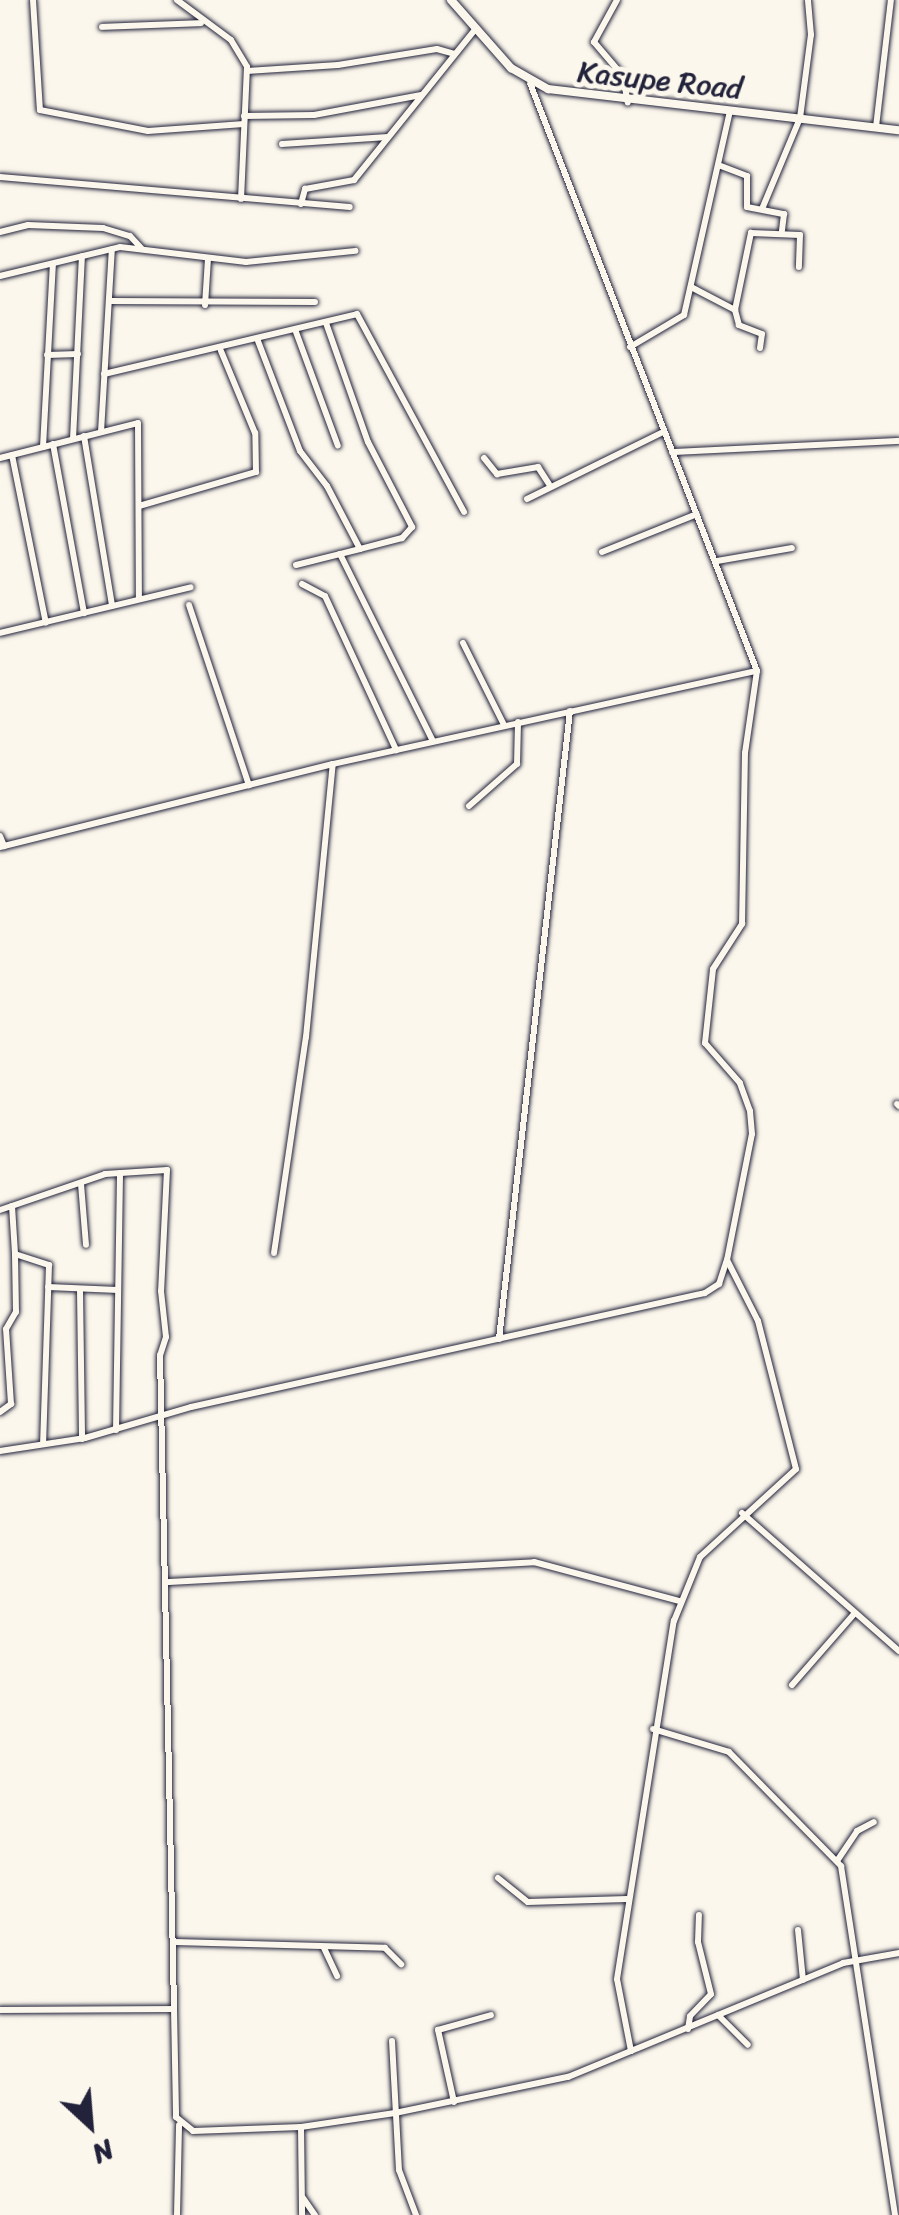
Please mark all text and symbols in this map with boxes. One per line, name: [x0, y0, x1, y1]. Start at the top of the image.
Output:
street label: Kasupe Road: [576, 53, 744, 107]
north arrow: [40, 2075, 140, 2175]
text: N: [84, 2126, 123, 2179]

